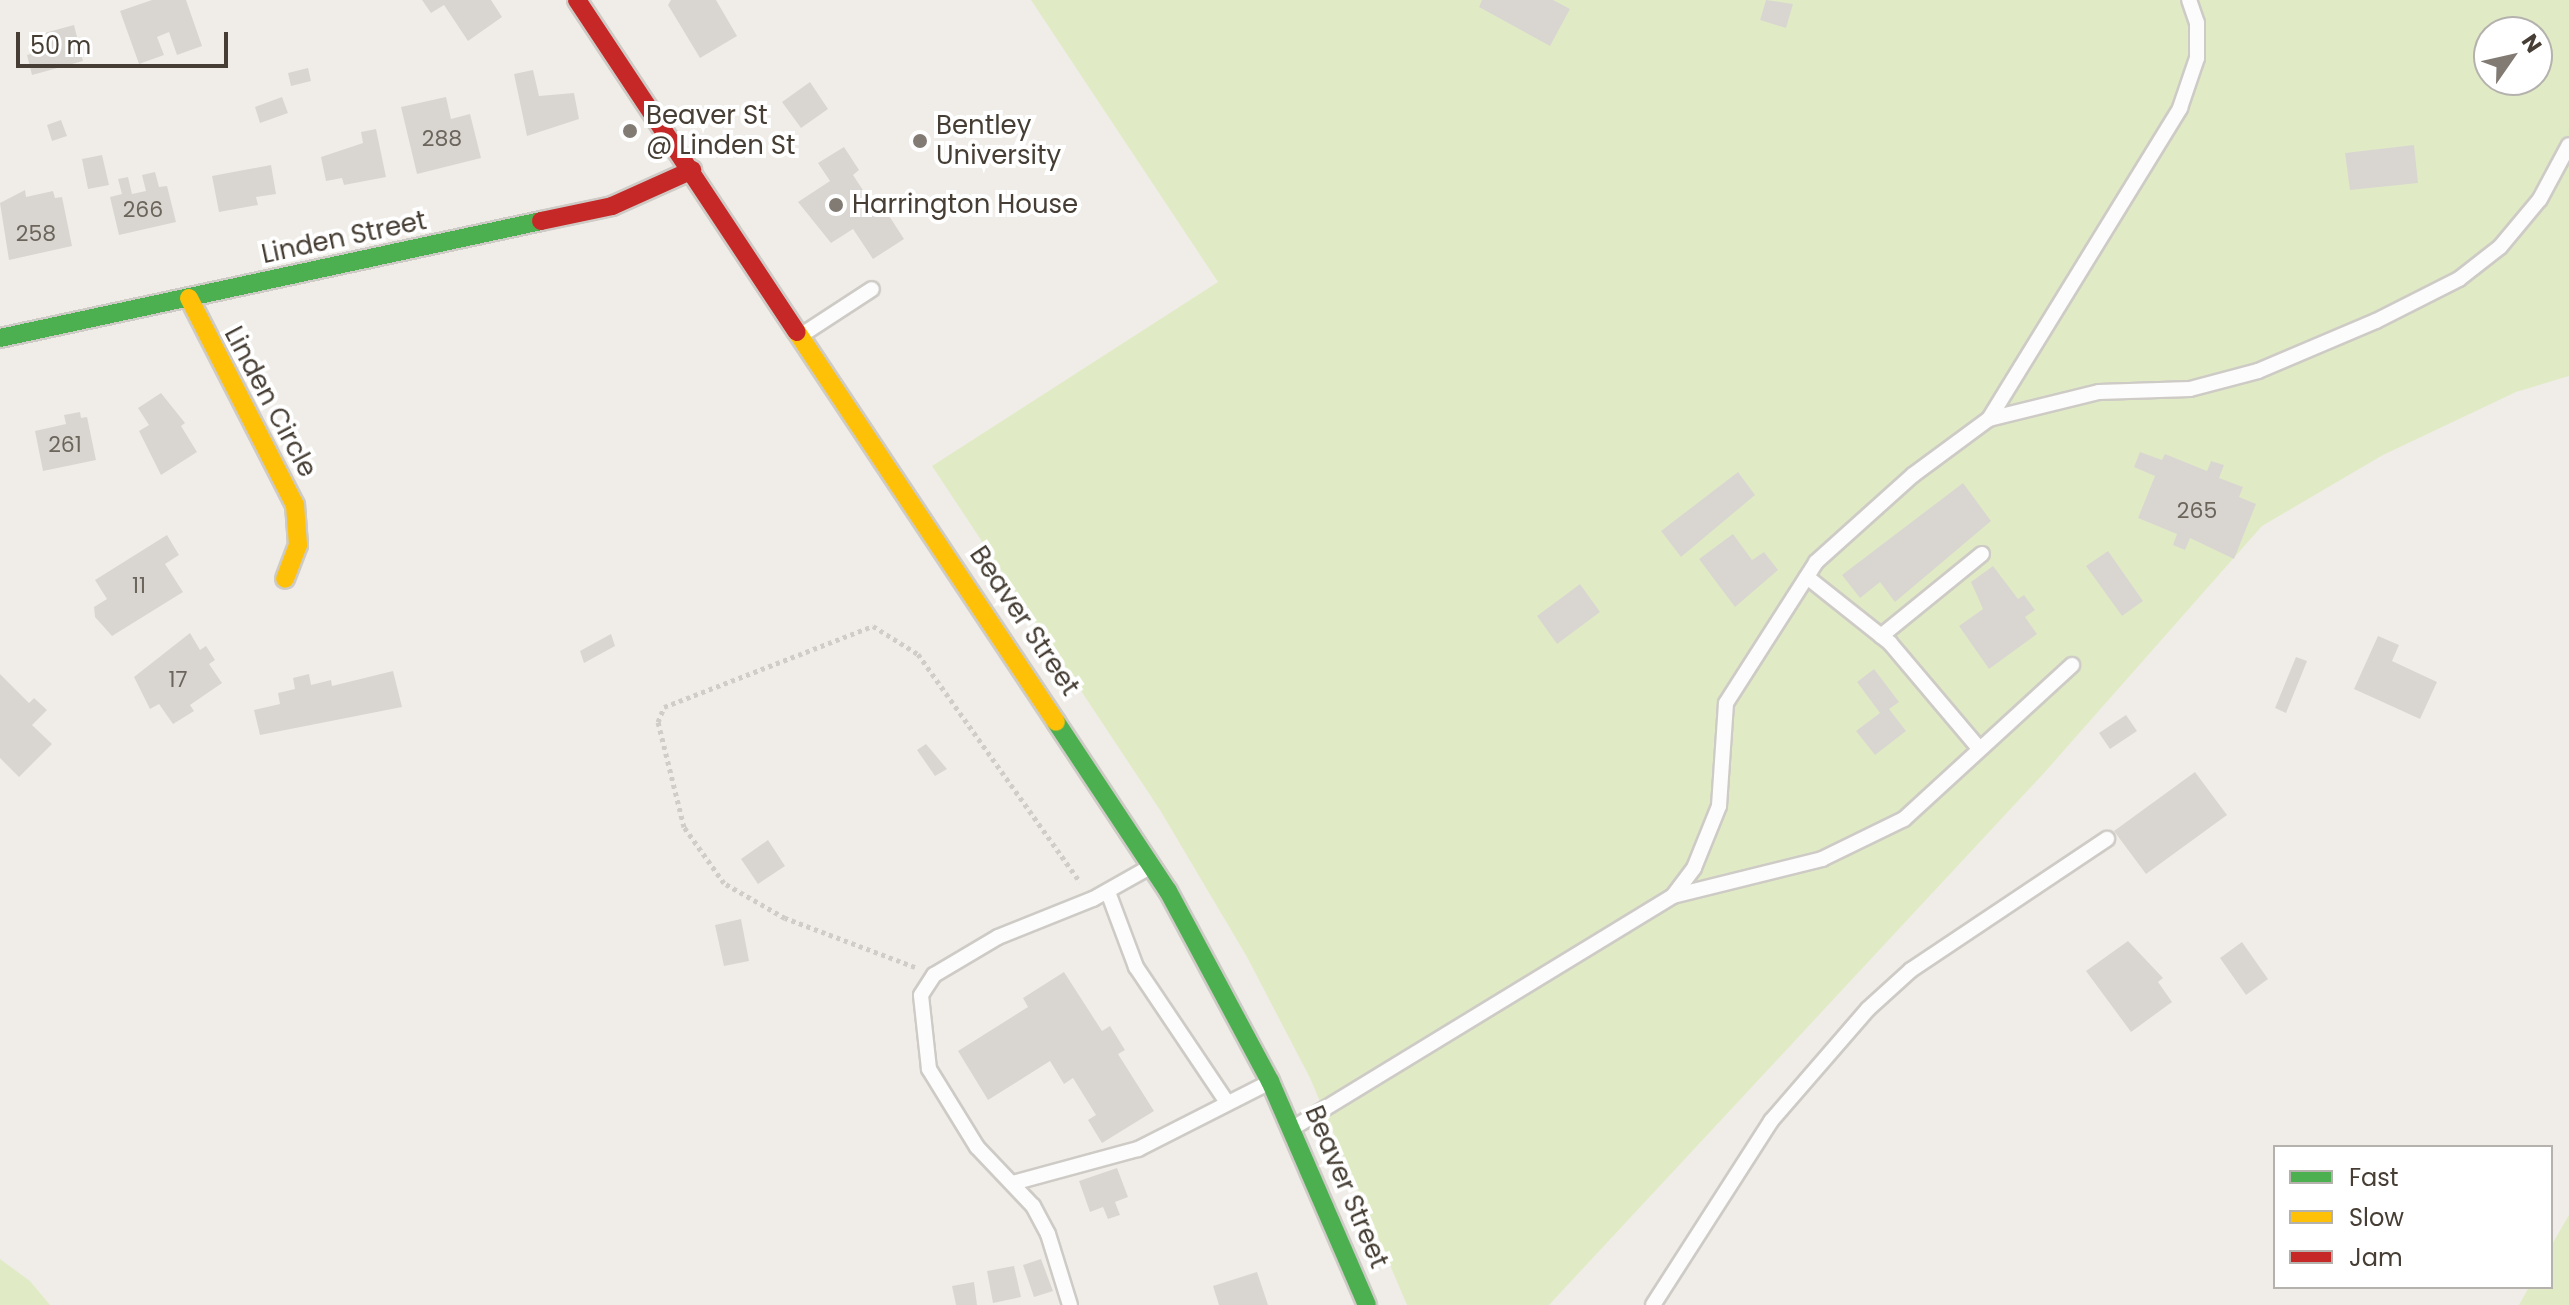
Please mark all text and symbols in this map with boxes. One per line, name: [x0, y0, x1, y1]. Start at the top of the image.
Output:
scale bar: [20, 16, 232, 66]
north arrow: [2473, 16, 2553, 96]
text: N: [2514, 28, 2549, 59]
text: 50 m: [30, 29, 91, 62]
place label: Beaver St @ Linden St: [646, 100, 796, 162]
place label: Bentley University: [936, 110, 1061, 172]
marker: Beaver St @ Linden St: [621, 122, 639, 140]
house number: 288: [422, 126, 462, 152]
marker: Bentley University: [911, 132, 929, 150]
place label: Harrington House: [852, 189, 1078, 221]
marker: Harrington House: [827, 196, 845, 214]
house number: 266: [123, 197, 163, 223]
street label: Linden Street: [259, 205, 429, 271]
house number: 258: [16, 221, 56, 247]
street label: Linden Circle: [217, 321, 323, 483]
house number: 261: [48, 432, 82, 458]
house number: 265: [2177, 498, 2217, 524]
street label: Beaver Street: [963, 541, 1085, 701]
house number: 11: [132, 573, 146, 599]
house number: 17: [168, 667, 188, 693]
street label: Beaver Street: [1298, 1101, 1394, 1273]
legend: [2273, 1145, 2553, 1289]
text: Fast: [2349, 1161, 2399, 1194]
text: Slow: [2349, 1201, 2404, 1234]
text: Jam: [2349, 1241, 2403, 1274]

